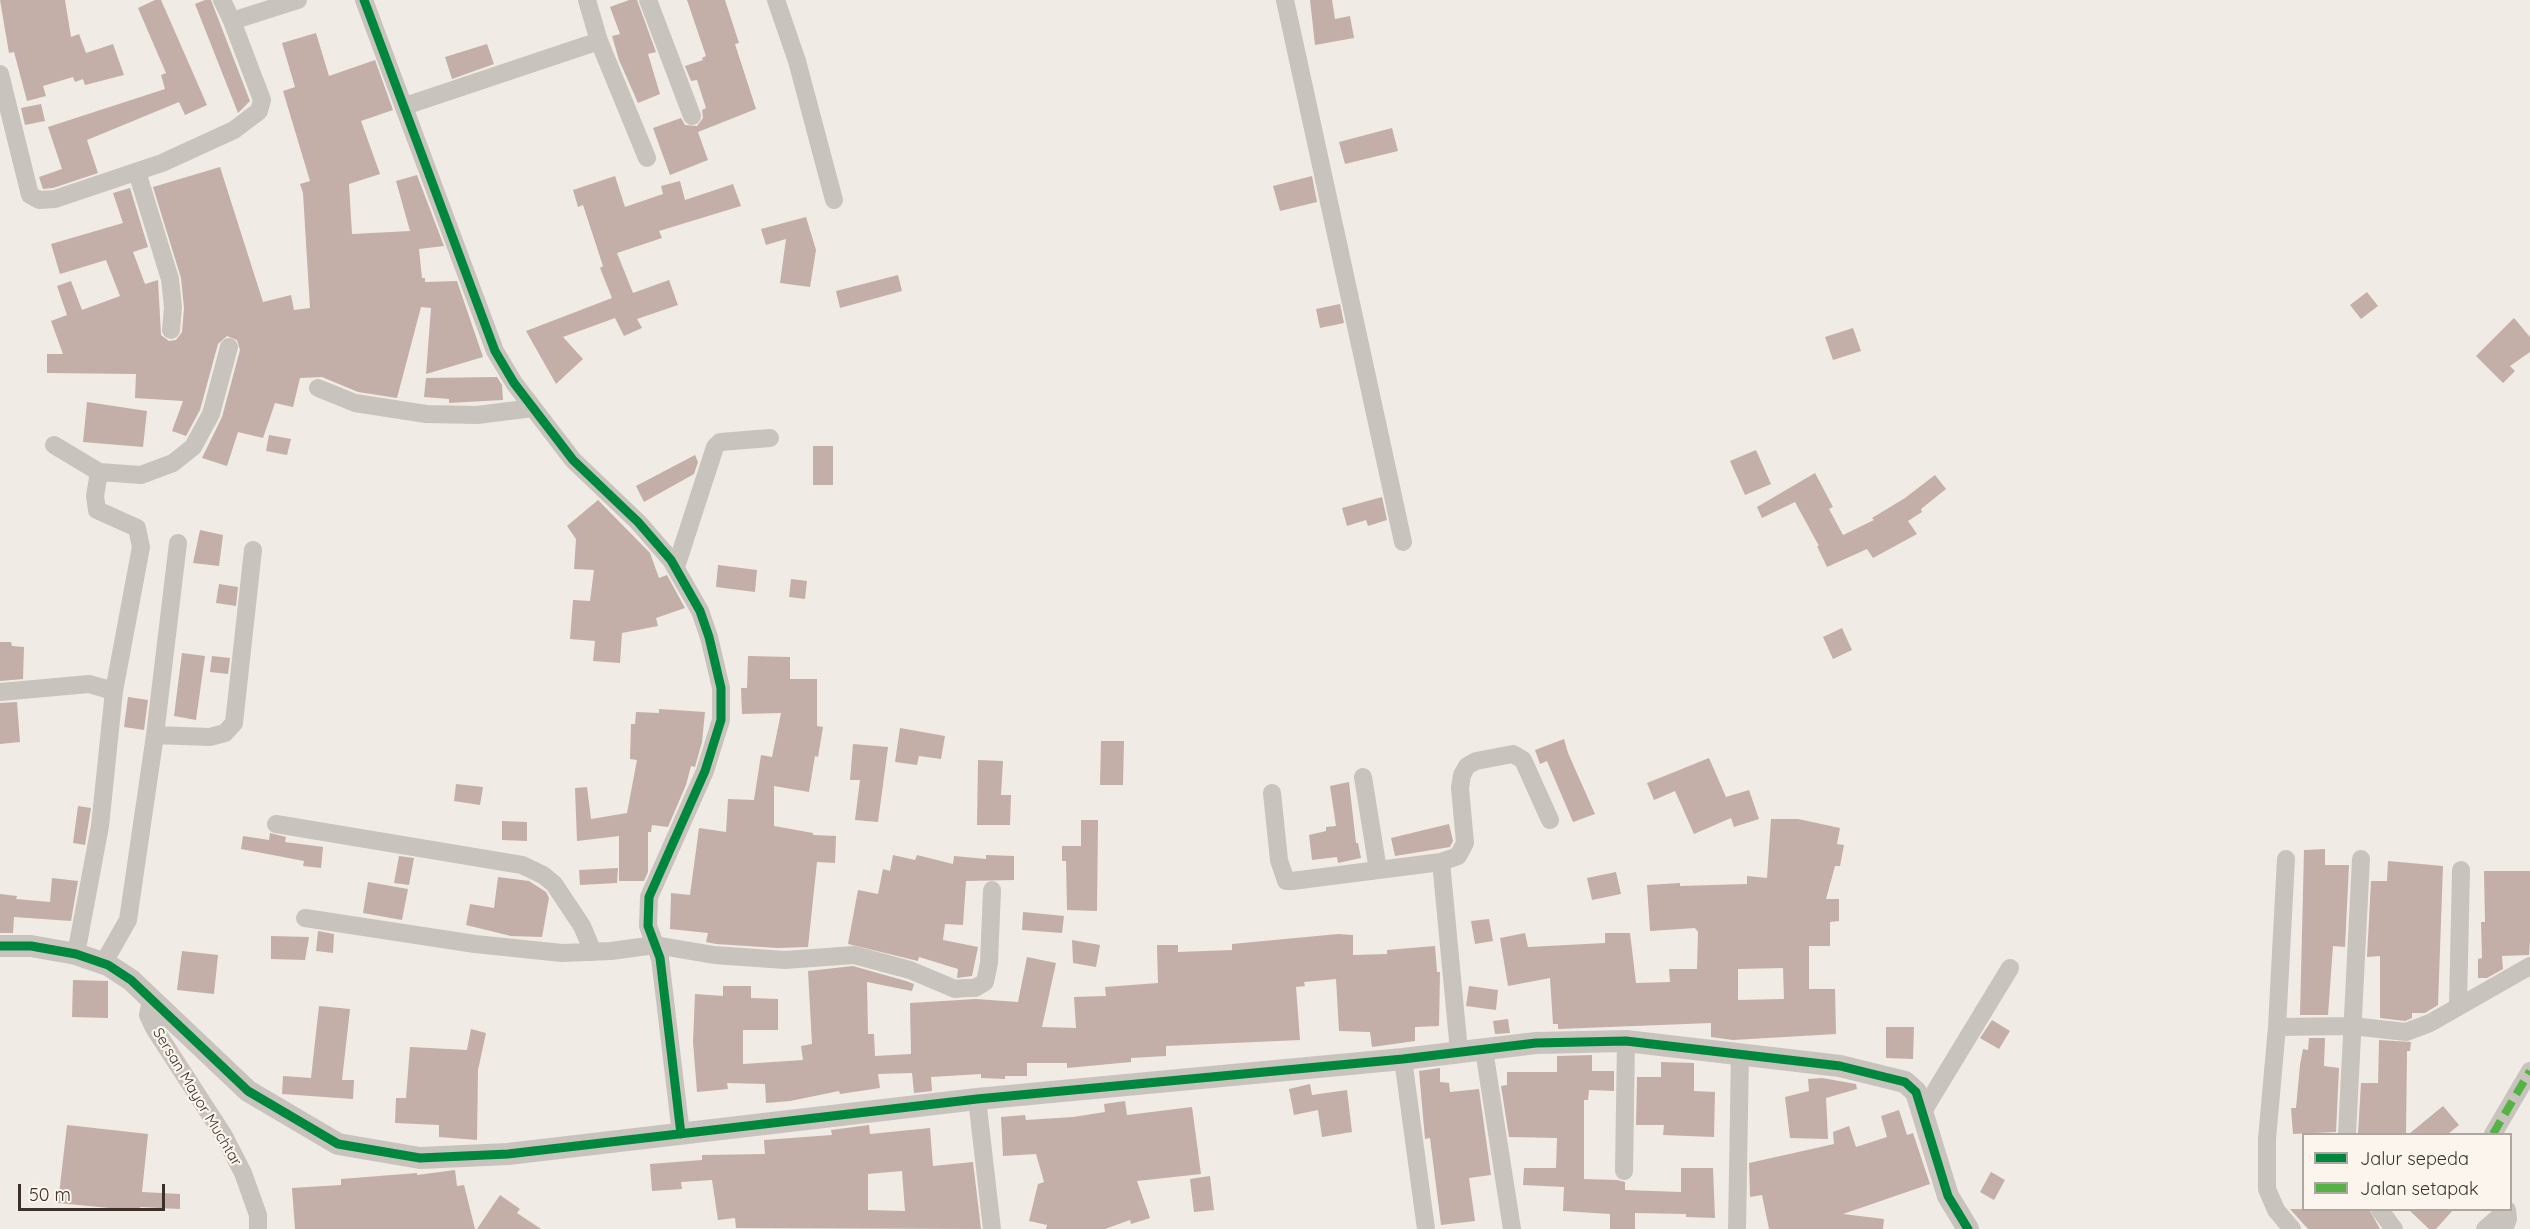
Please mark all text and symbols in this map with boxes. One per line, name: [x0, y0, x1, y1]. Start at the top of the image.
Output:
street label: Sersan Mayor Muchtar: [149, 1025, 245, 1169]
legend: [2302, 1133, 2512, 1211]
text: Jalur sepeda: [2360, 1147, 2469, 1170]
scale bar: [21, 1172, 168, 1210]
text: Jalan setapak: [2360, 1177, 2479, 1200]
text: 50 m: [29, 1183, 71, 1206]

